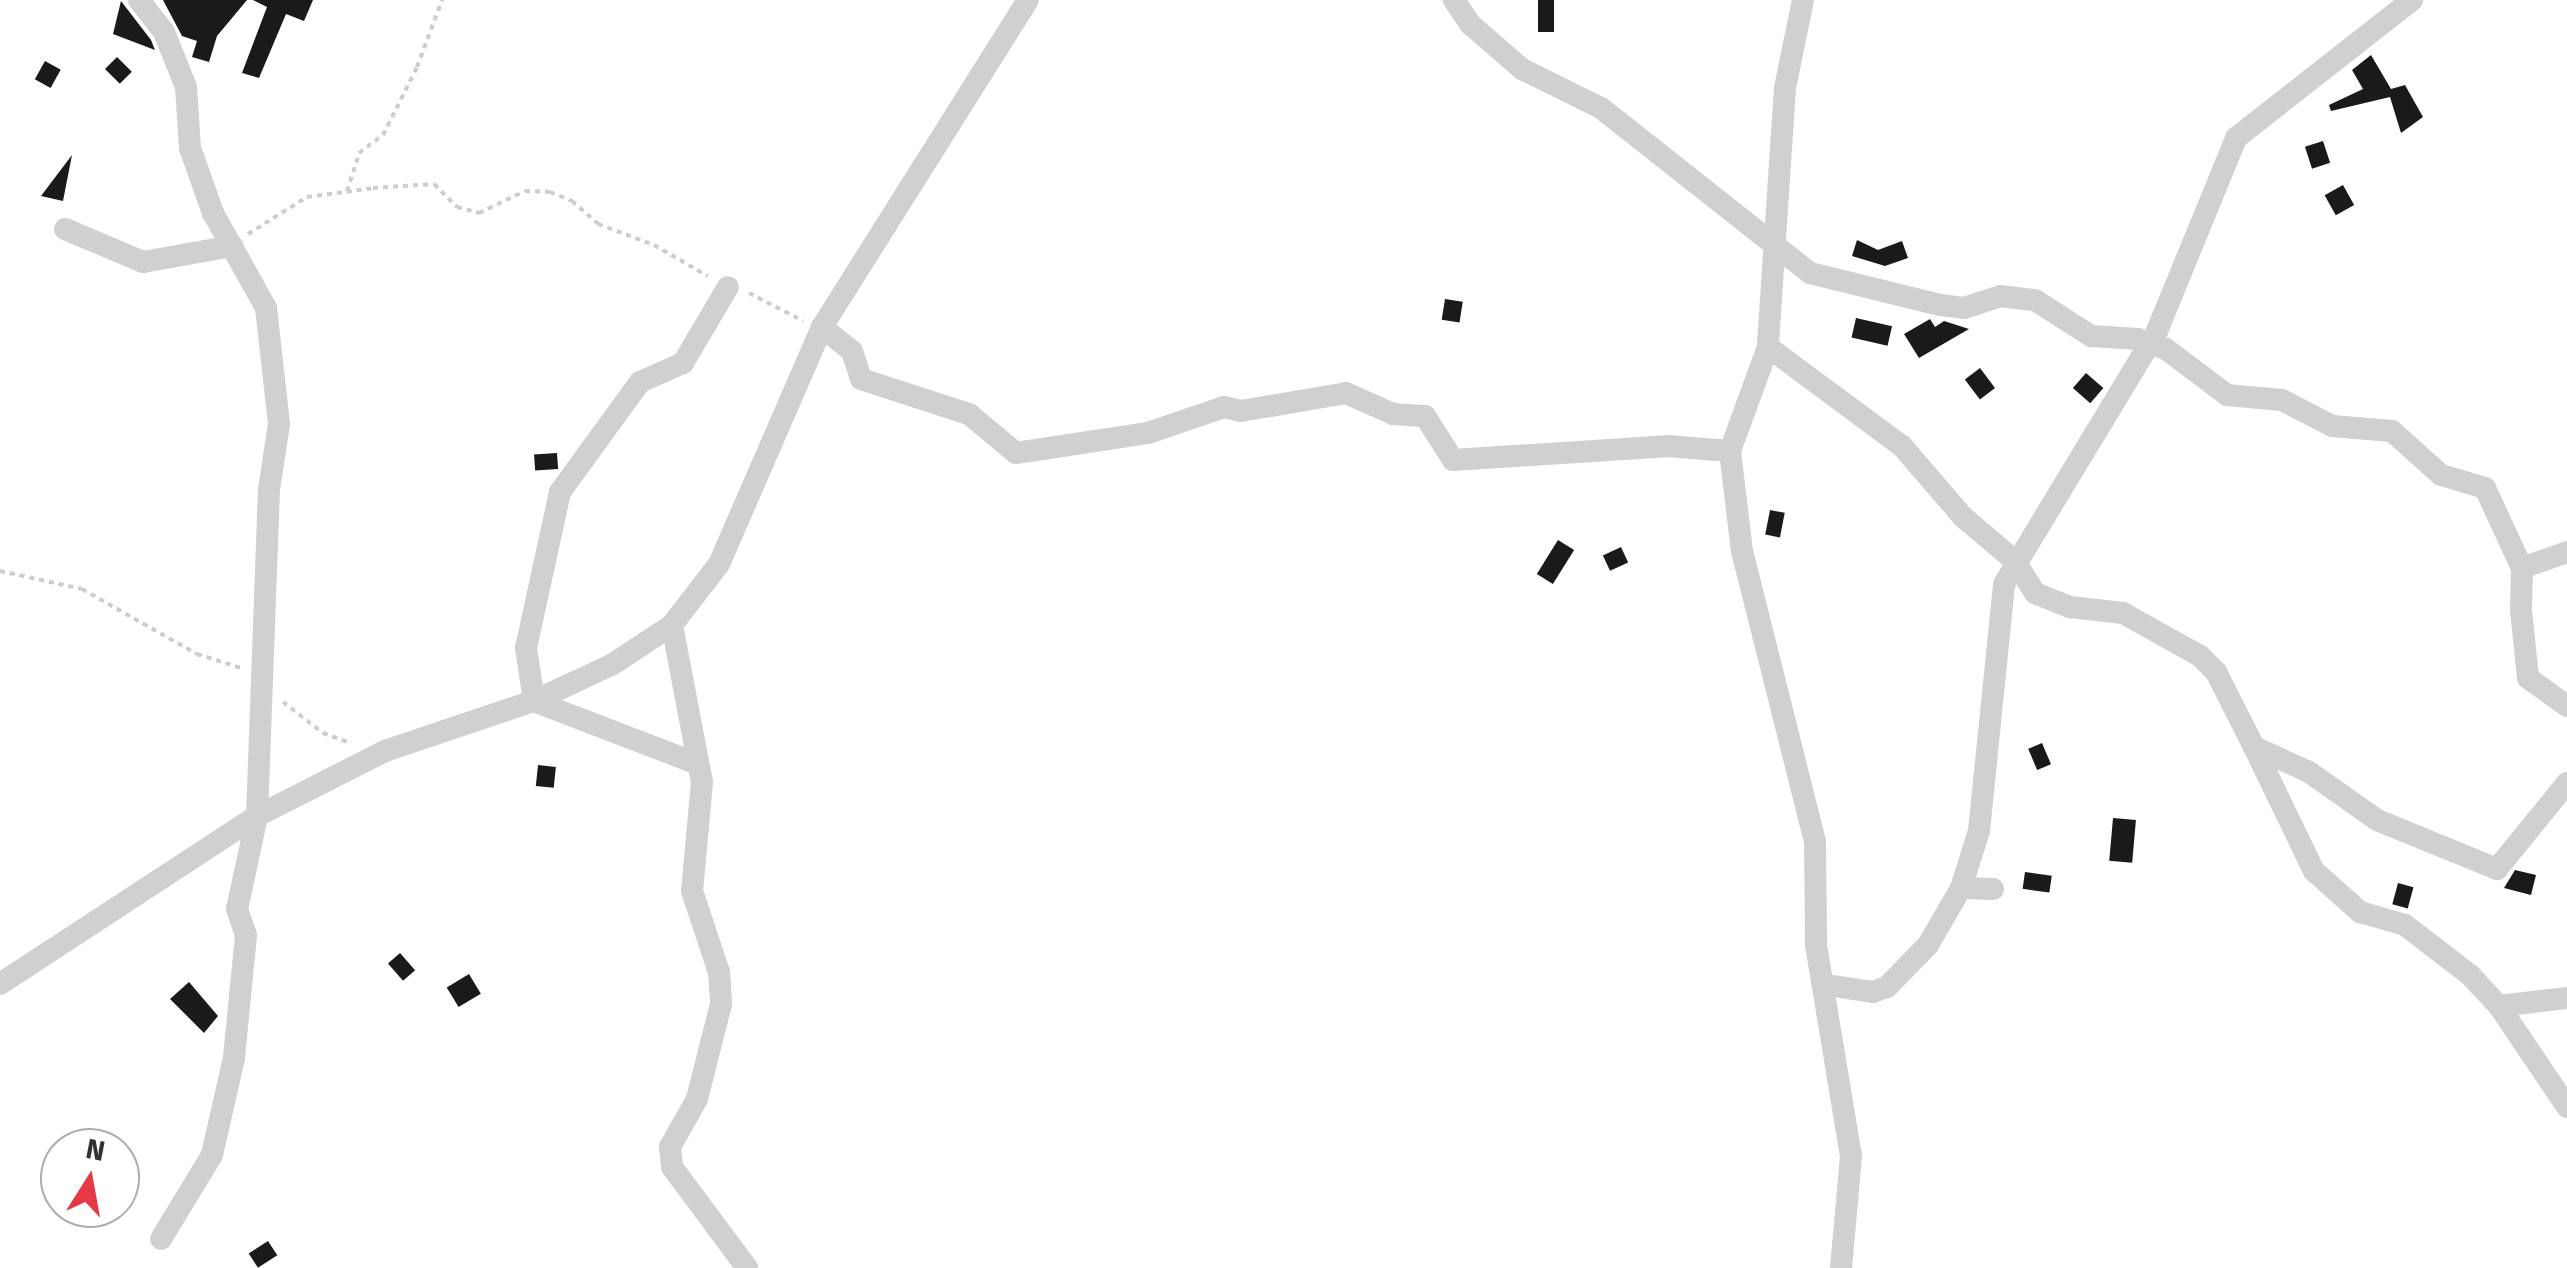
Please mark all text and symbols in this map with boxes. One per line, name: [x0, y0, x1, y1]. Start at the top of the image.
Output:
north arrow: [40, 1128, 140, 1228]
text: N: [83, 1132, 108, 1168]

